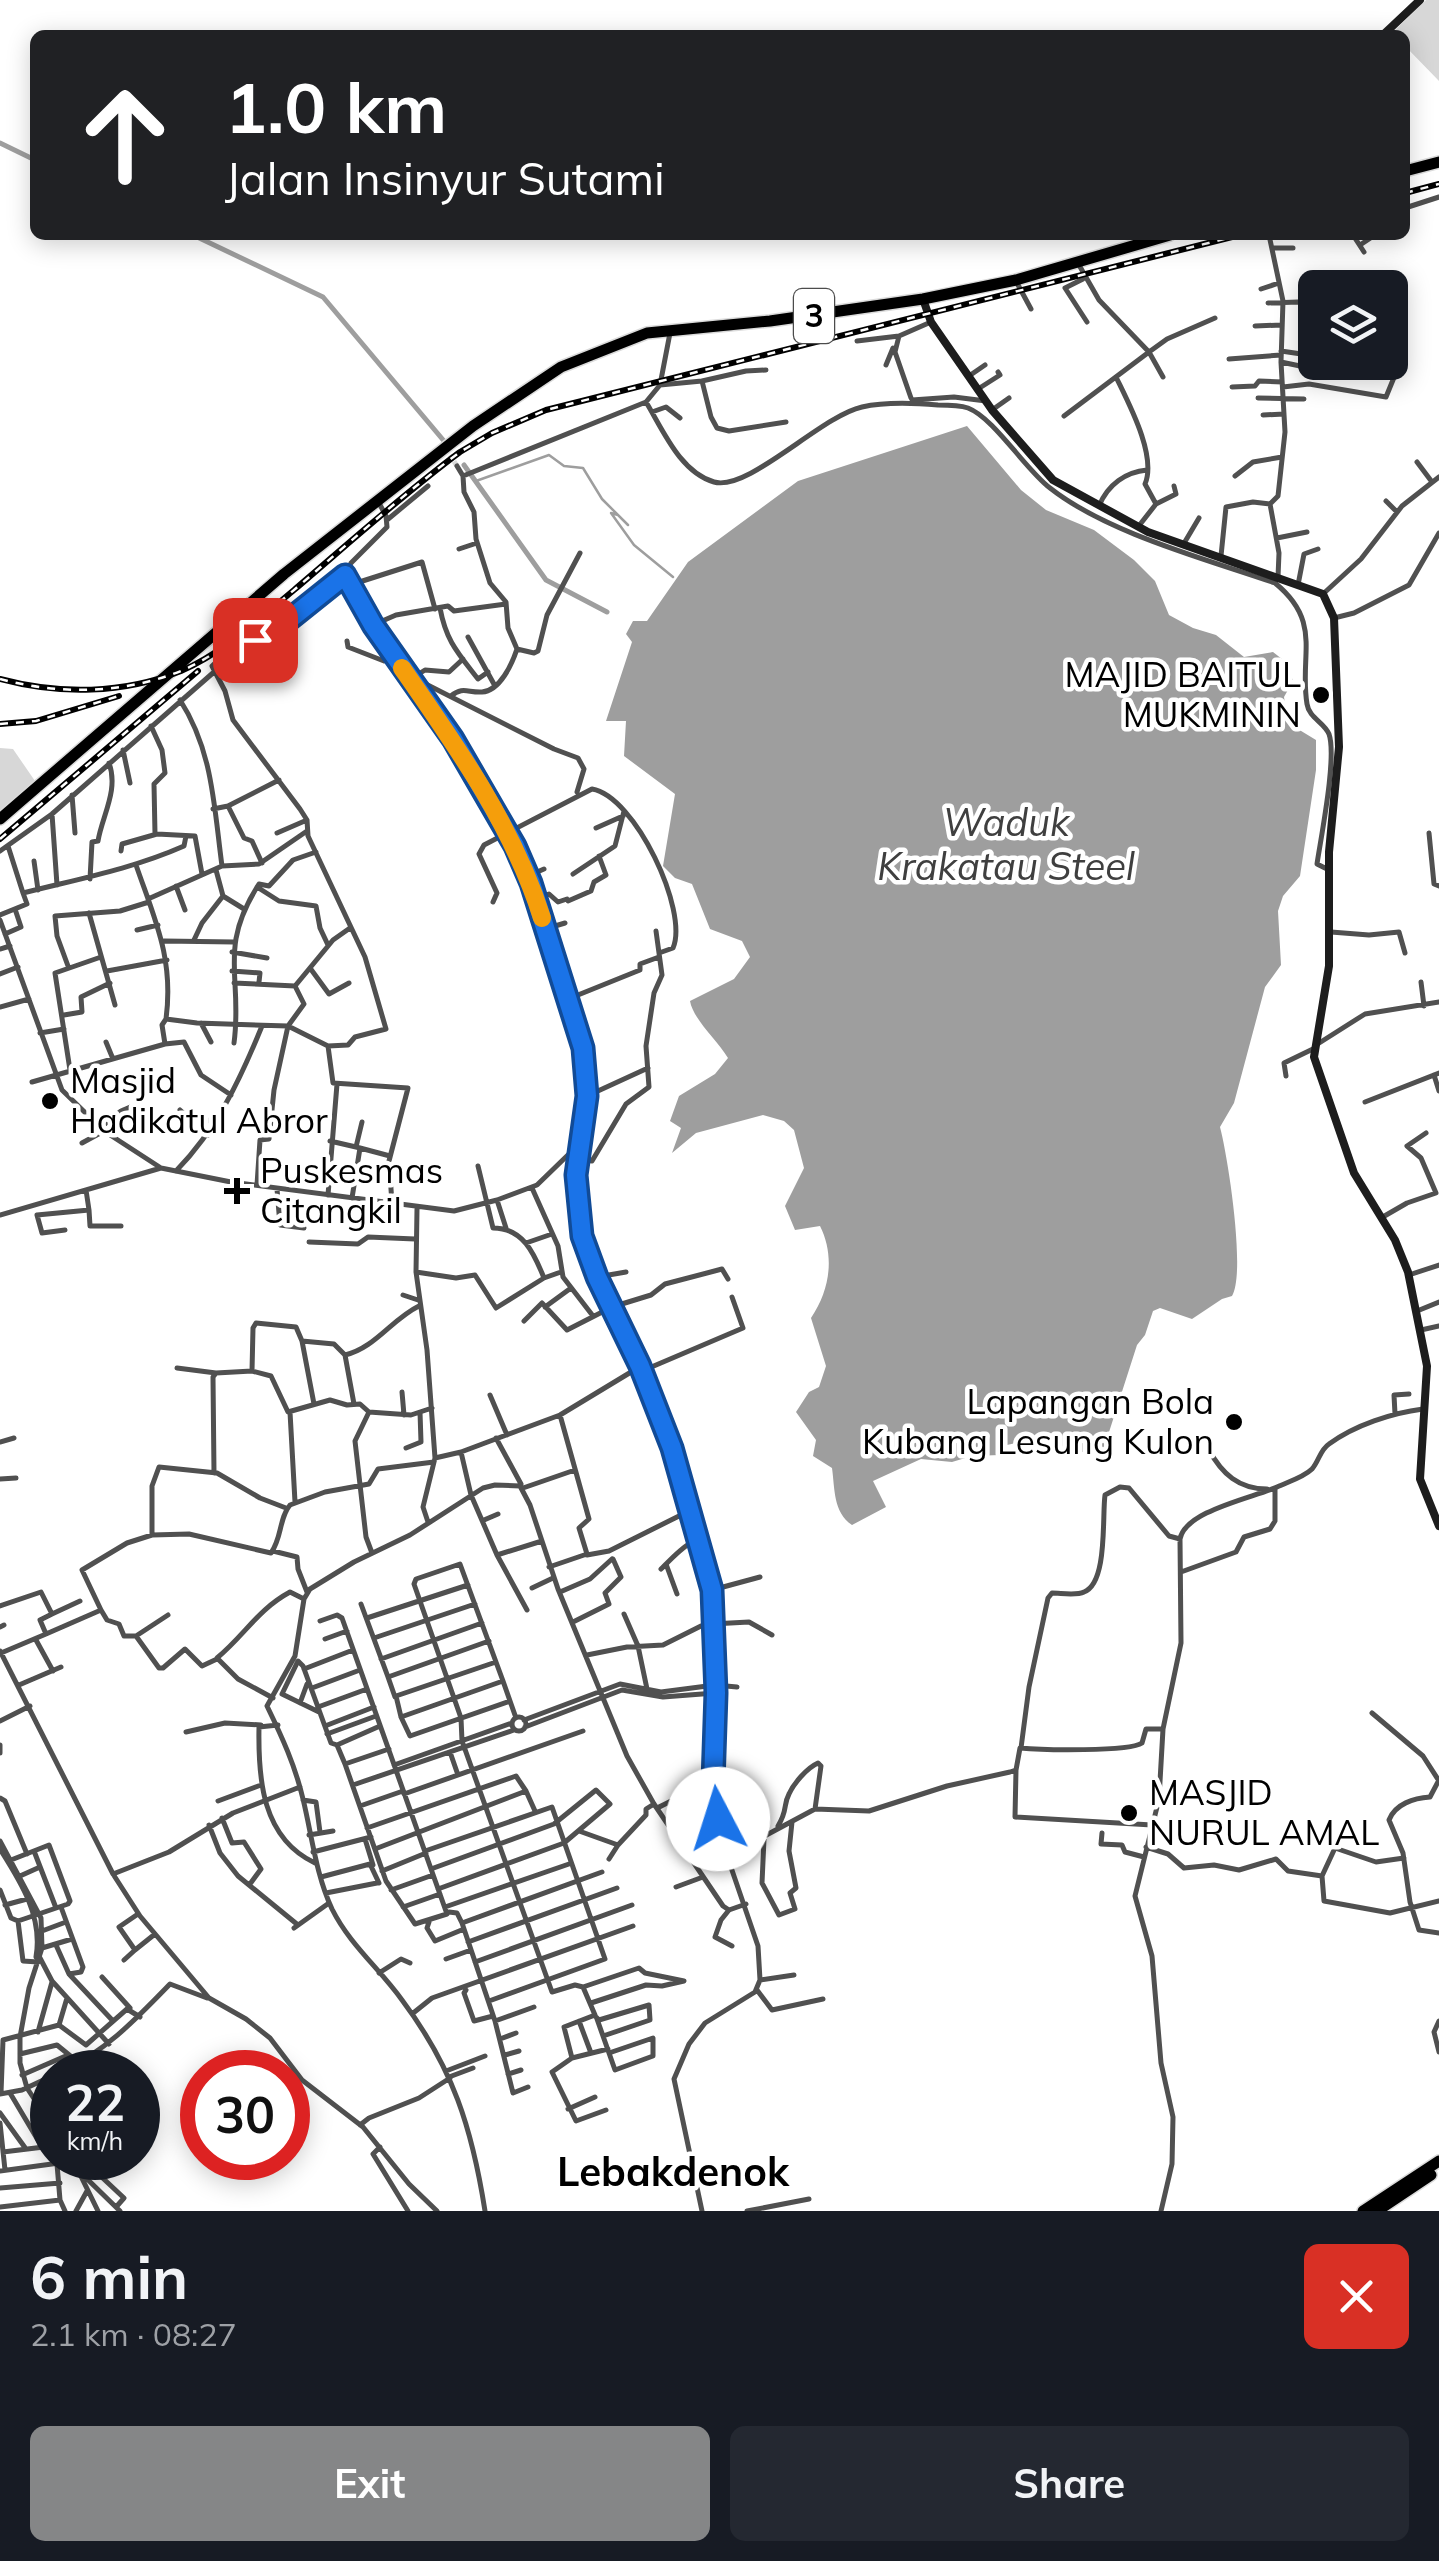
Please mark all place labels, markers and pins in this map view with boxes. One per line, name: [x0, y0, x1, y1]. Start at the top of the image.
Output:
pin: [213, 598, 298, 683]
place label: MAJID BAITUL MUKMININ: [1065, 652, 1301, 736]
marker: MAJID BAITUL MUKMININ: [1310, 684, 1332, 706]
place label: Masjid Hadikatul Abror: [70, 1058, 328, 1142]
marker: Masjid Hadikatul Abror: [39, 1090, 61, 1112]
place label: Puskesmas Citangkil: [260, 1148, 443, 1232]
marker: Puskesmas Citangkil: [224, 1178, 250, 1204]
place label: Lapangan Bola Kubang Lesung Kulon: [862, 1379, 1214, 1463]
marker: Lapangan Bola Kubang Lesung Kulon: [1223, 1411, 1245, 1433]
place label: MASJID NURUL AMAL: [1149, 1770, 1379, 1854]
marker: MASJID NURUL AMAL: [1118, 1802, 1140, 1824]

